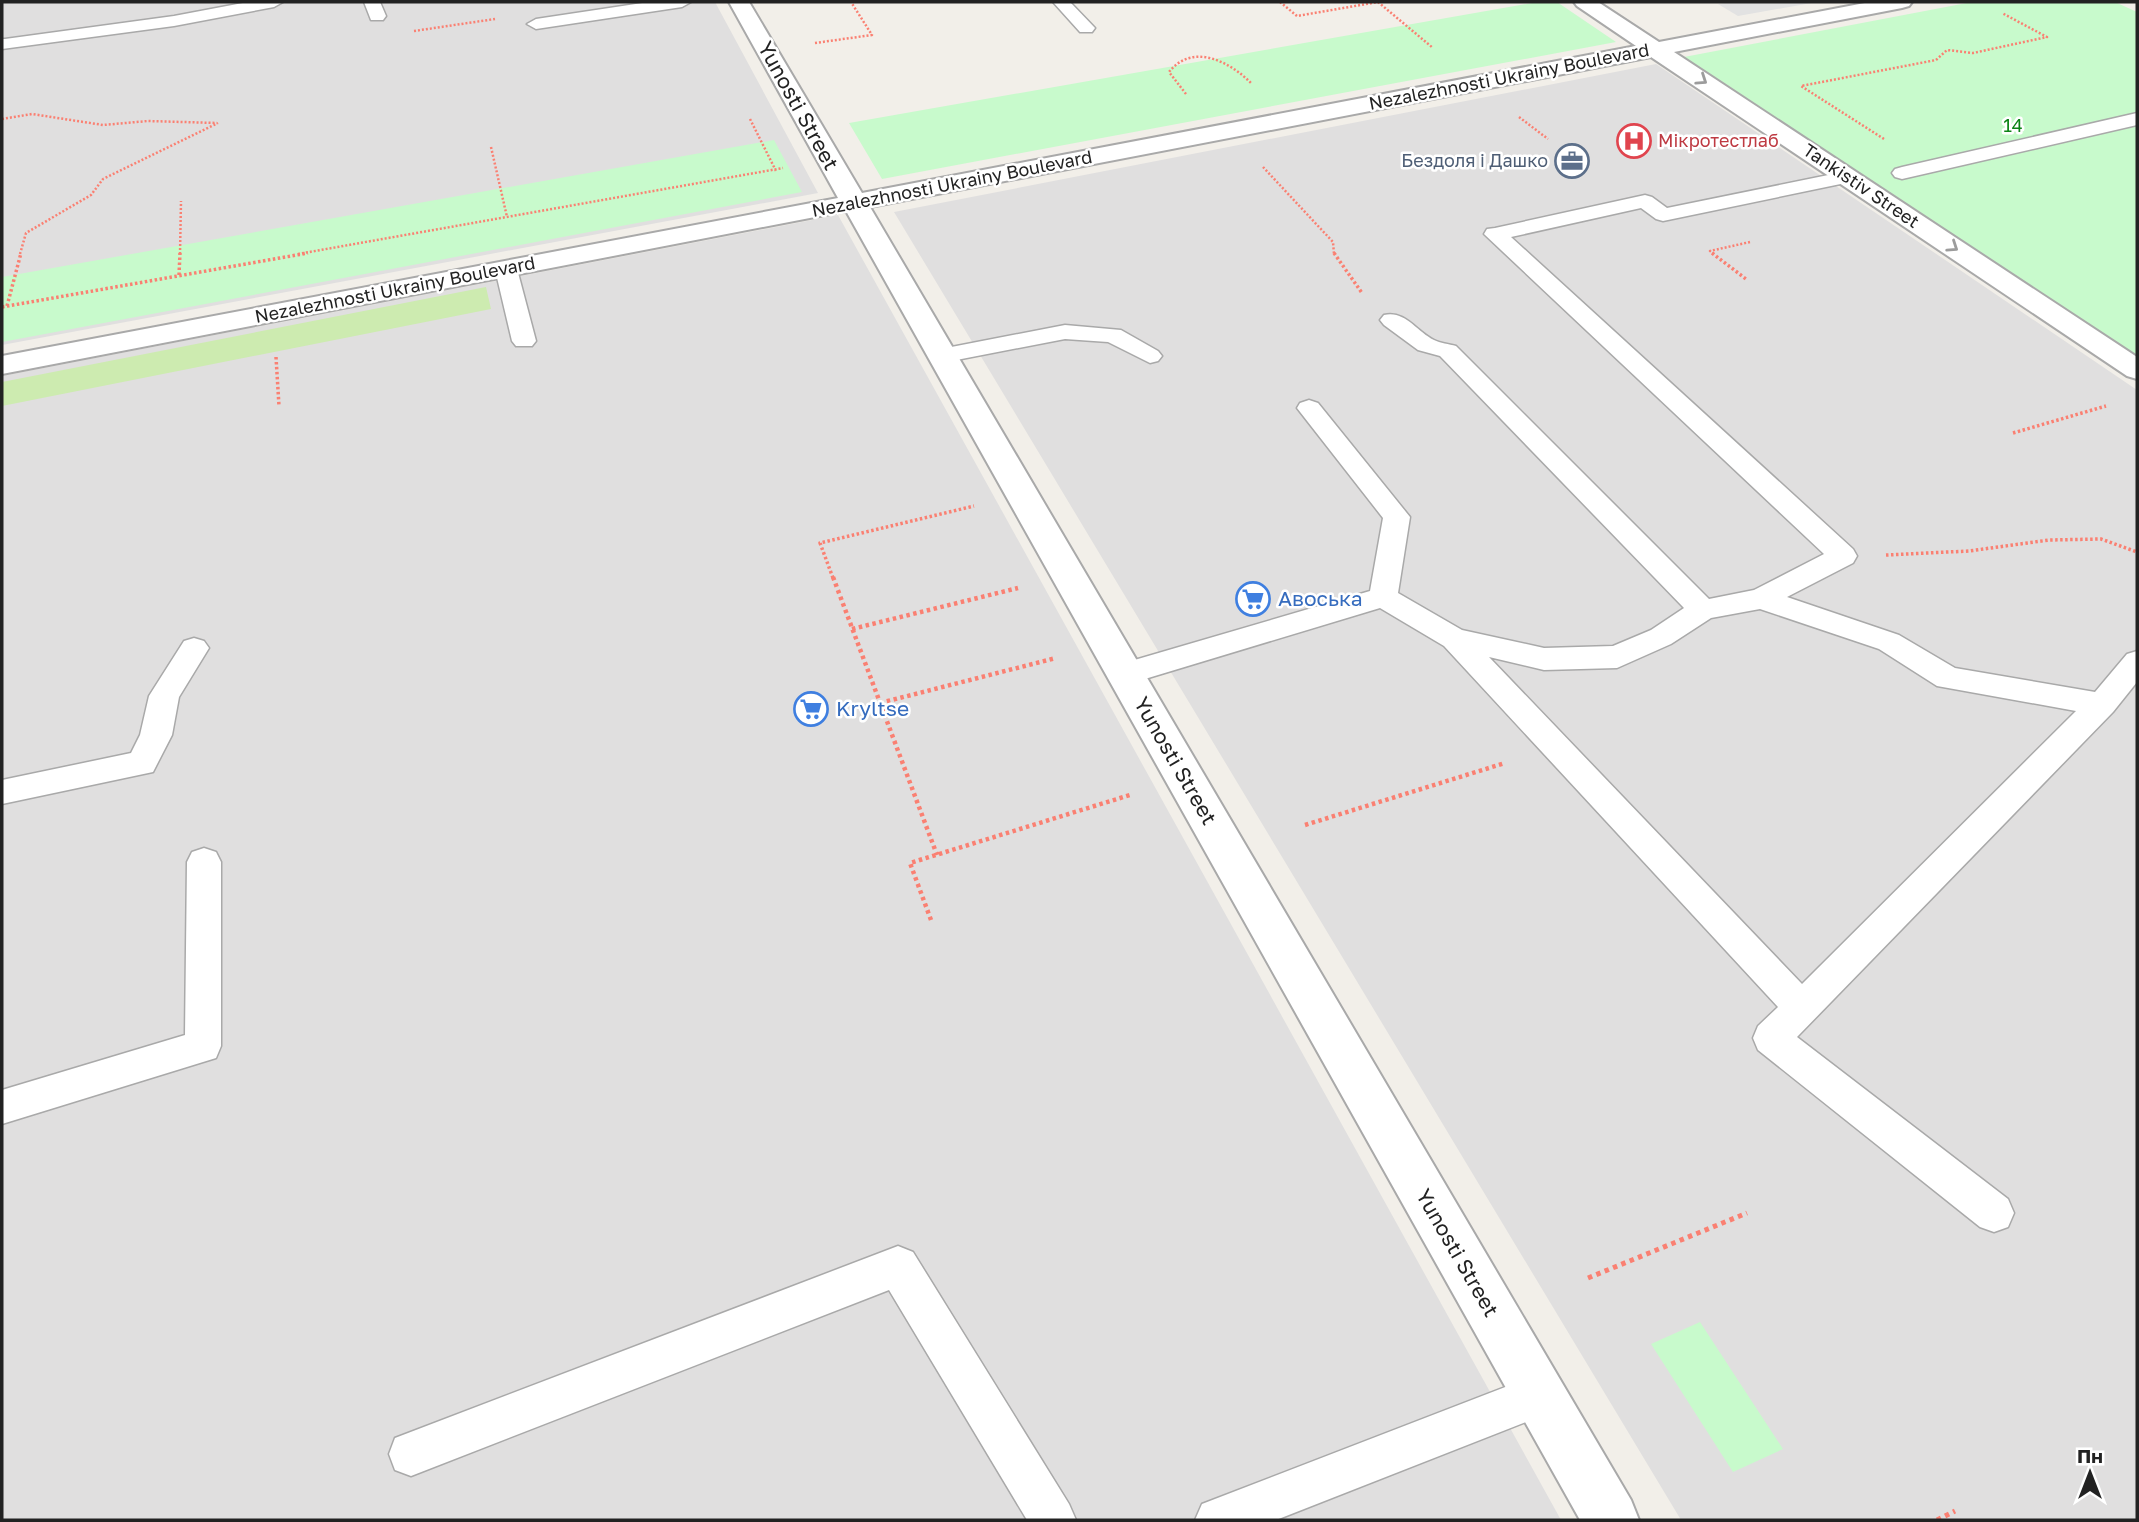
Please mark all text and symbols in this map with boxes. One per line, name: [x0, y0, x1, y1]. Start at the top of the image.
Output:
street label: Yunosti Street: [753, 37, 845, 174]
street label: Nezalezhnosti Ukrainy Boulevard: [1367, 38, 1651, 114]
one-way arrow: [1695, 72, 1708, 85]
park label: 14: [2003, 114, 2023, 136]
hospital icon: Мікротестлаб: [1615, 122, 1653, 160]
place label: Мікротестлаб: [1658, 129, 1779, 151]
street label: Tankistiv Street: [1799, 138, 1924, 232]
office icon: Бездоля і Дашко: [1553, 142, 1591, 180]
street label: Nezalezhnosti Ukrainy Boulevard: [810, 145, 1094, 221]
place label: Бездоля і Дашко: [1401, 149, 1548, 171]
one-way arrow: [1945, 239, 1958, 251]
street label: Nezalezhnosti Ukrainy Boulevard: [253, 251, 537, 327]
supermarket icon: Авоська: [1234, 580, 1272, 618]
place label: Авоська: [1278, 585, 1363, 611]
supermarket icon: Kryltse: [792, 690, 830, 728]
street label: Yunosti Street: [1129, 692, 1223, 829]
place label: Kryltse: [836, 695, 909, 721]
street label: Yunosti Street: [1411, 1184, 1505, 1321]
north arrow: [2055, 1438, 2125, 1508]
text: Пн: [2077, 1444, 2103, 1467]

